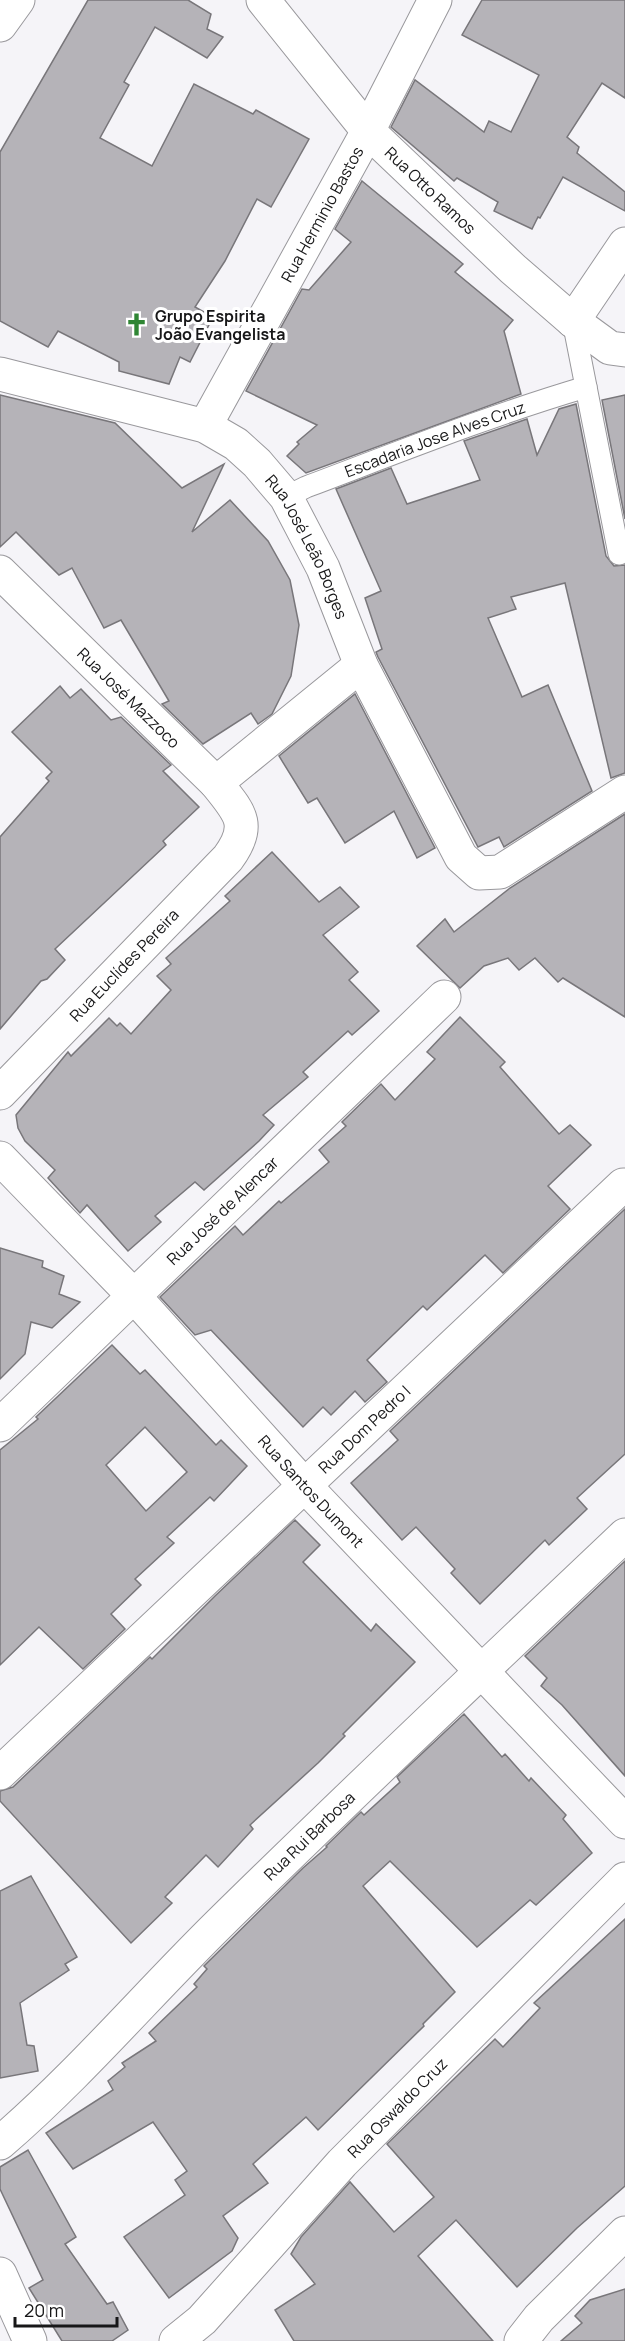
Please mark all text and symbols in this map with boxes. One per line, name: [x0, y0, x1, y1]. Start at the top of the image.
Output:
street label: Rua Herminio Bastos: [276, 142, 368, 286]
street label: Rua Otto Ramos: [380, 142, 481, 239]
place label: Grupo Espirita João Evangelista: [155, 305, 285, 345]
church icon: Grupo Espirita João Evangelista: [124, 312, 150, 338]
street label: Escadaria Jose Alves Cruz: [342, 396, 528, 482]
street label: Rua José Leão Borges: [260, 470, 353, 622]
street label: Rua José Mazzoco: [73, 642, 185, 753]
street label: Rua Euclídes Pereira: [64, 904, 184, 1026]
street label: Rua José de Alencar: [162, 1151, 283, 1270]
street label: Rua Dom Pedro I: [313, 1380, 415, 1478]
street label: Rua Santos Dumont: [253, 1430, 369, 1552]
street label: Rua Rui Barbosa: [259, 1787, 360, 1885]
street label: Rua Oswaldo Cruz: [342, 2053, 452, 2163]
scale bar: [15, 2290, 117, 2328]
text: 20 m: [24, 2298, 64, 2322]

